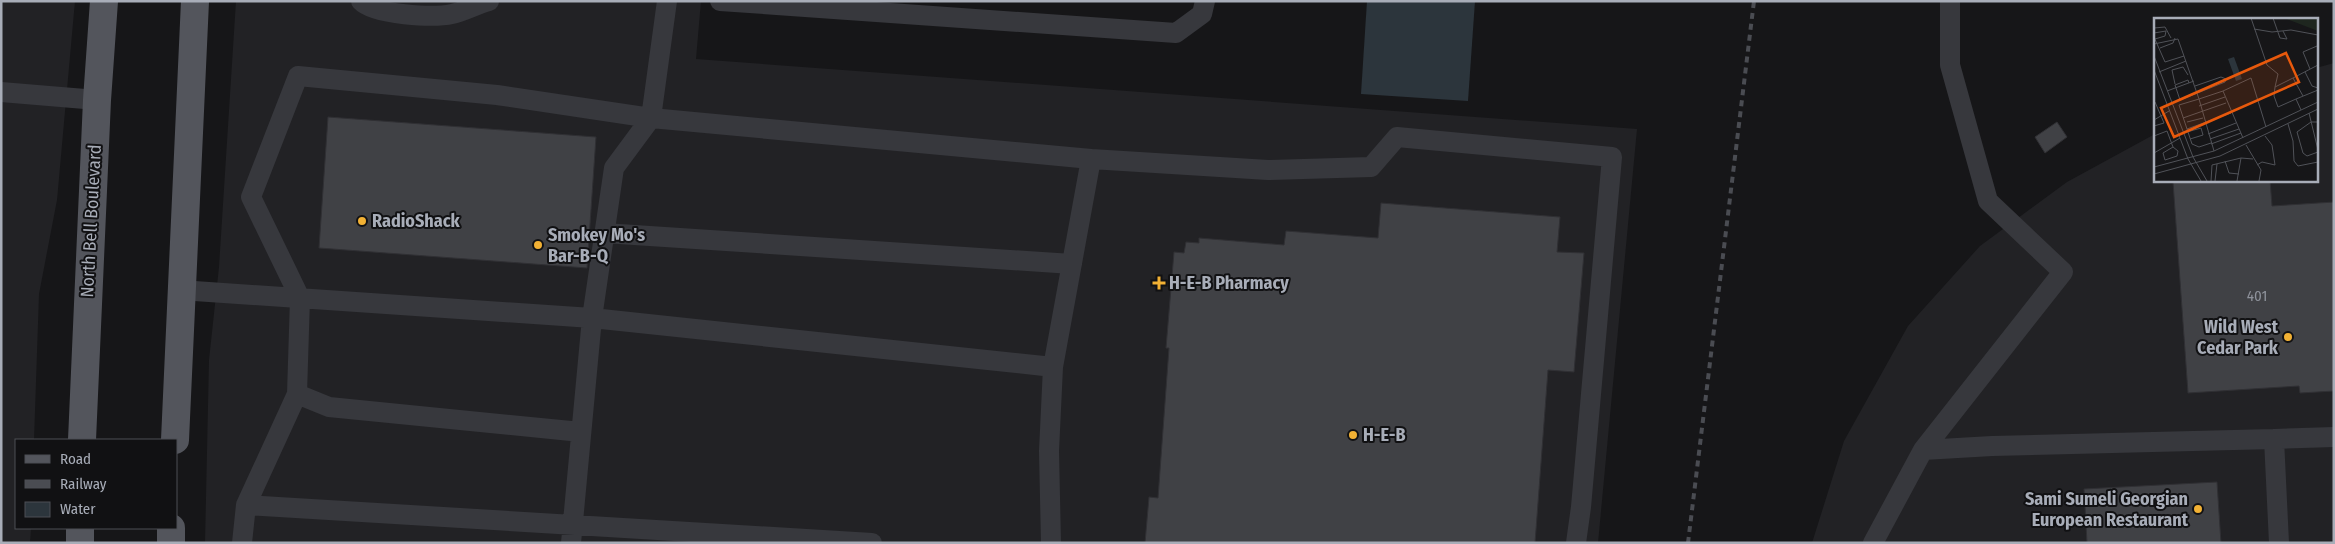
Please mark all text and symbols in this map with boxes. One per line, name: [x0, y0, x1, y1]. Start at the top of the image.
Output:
inset map: [2154, 18, 2318, 181]
street label: North Bell Boulevard: [76, 144, 106, 298]
place label: RadioShack: [372, 210, 461, 232]
marker: RadioShack: [356, 215, 368, 227]
place label: Smokey Mo's Bar-B-Q: [548, 224, 645, 267]
marker: Smokey Mo's Bar-B-Q: [532, 239, 544, 251]
place label: H-E-B Pharmacy: [1169, 272, 1289, 294]
marker: H-E-B Pharmacy: [1153, 277, 1165, 289]
house number: 401: [2247, 287, 2267, 305]
place label: Wild West Cedar Park: [2197, 316, 2279, 359]
marker: Wild West Cedar Park: [2282, 331, 2294, 343]
place label: H-E-B: [1363, 424, 1406, 446]
marker: H-E-B: [1347, 429, 1359, 441]
legend: [15, 439, 178, 529]
text: Road: [60, 450, 91, 468]
text: Railway: [60, 475, 107, 493]
place label: Sami Sumeli Georgian European Restaurant: [2025, 488, 2189, 531]
text: Water: [60, 500, 96, 518]
marker: Sami Sumeli Georgian European Restaurant: [2192, 503, 2204, 515]

